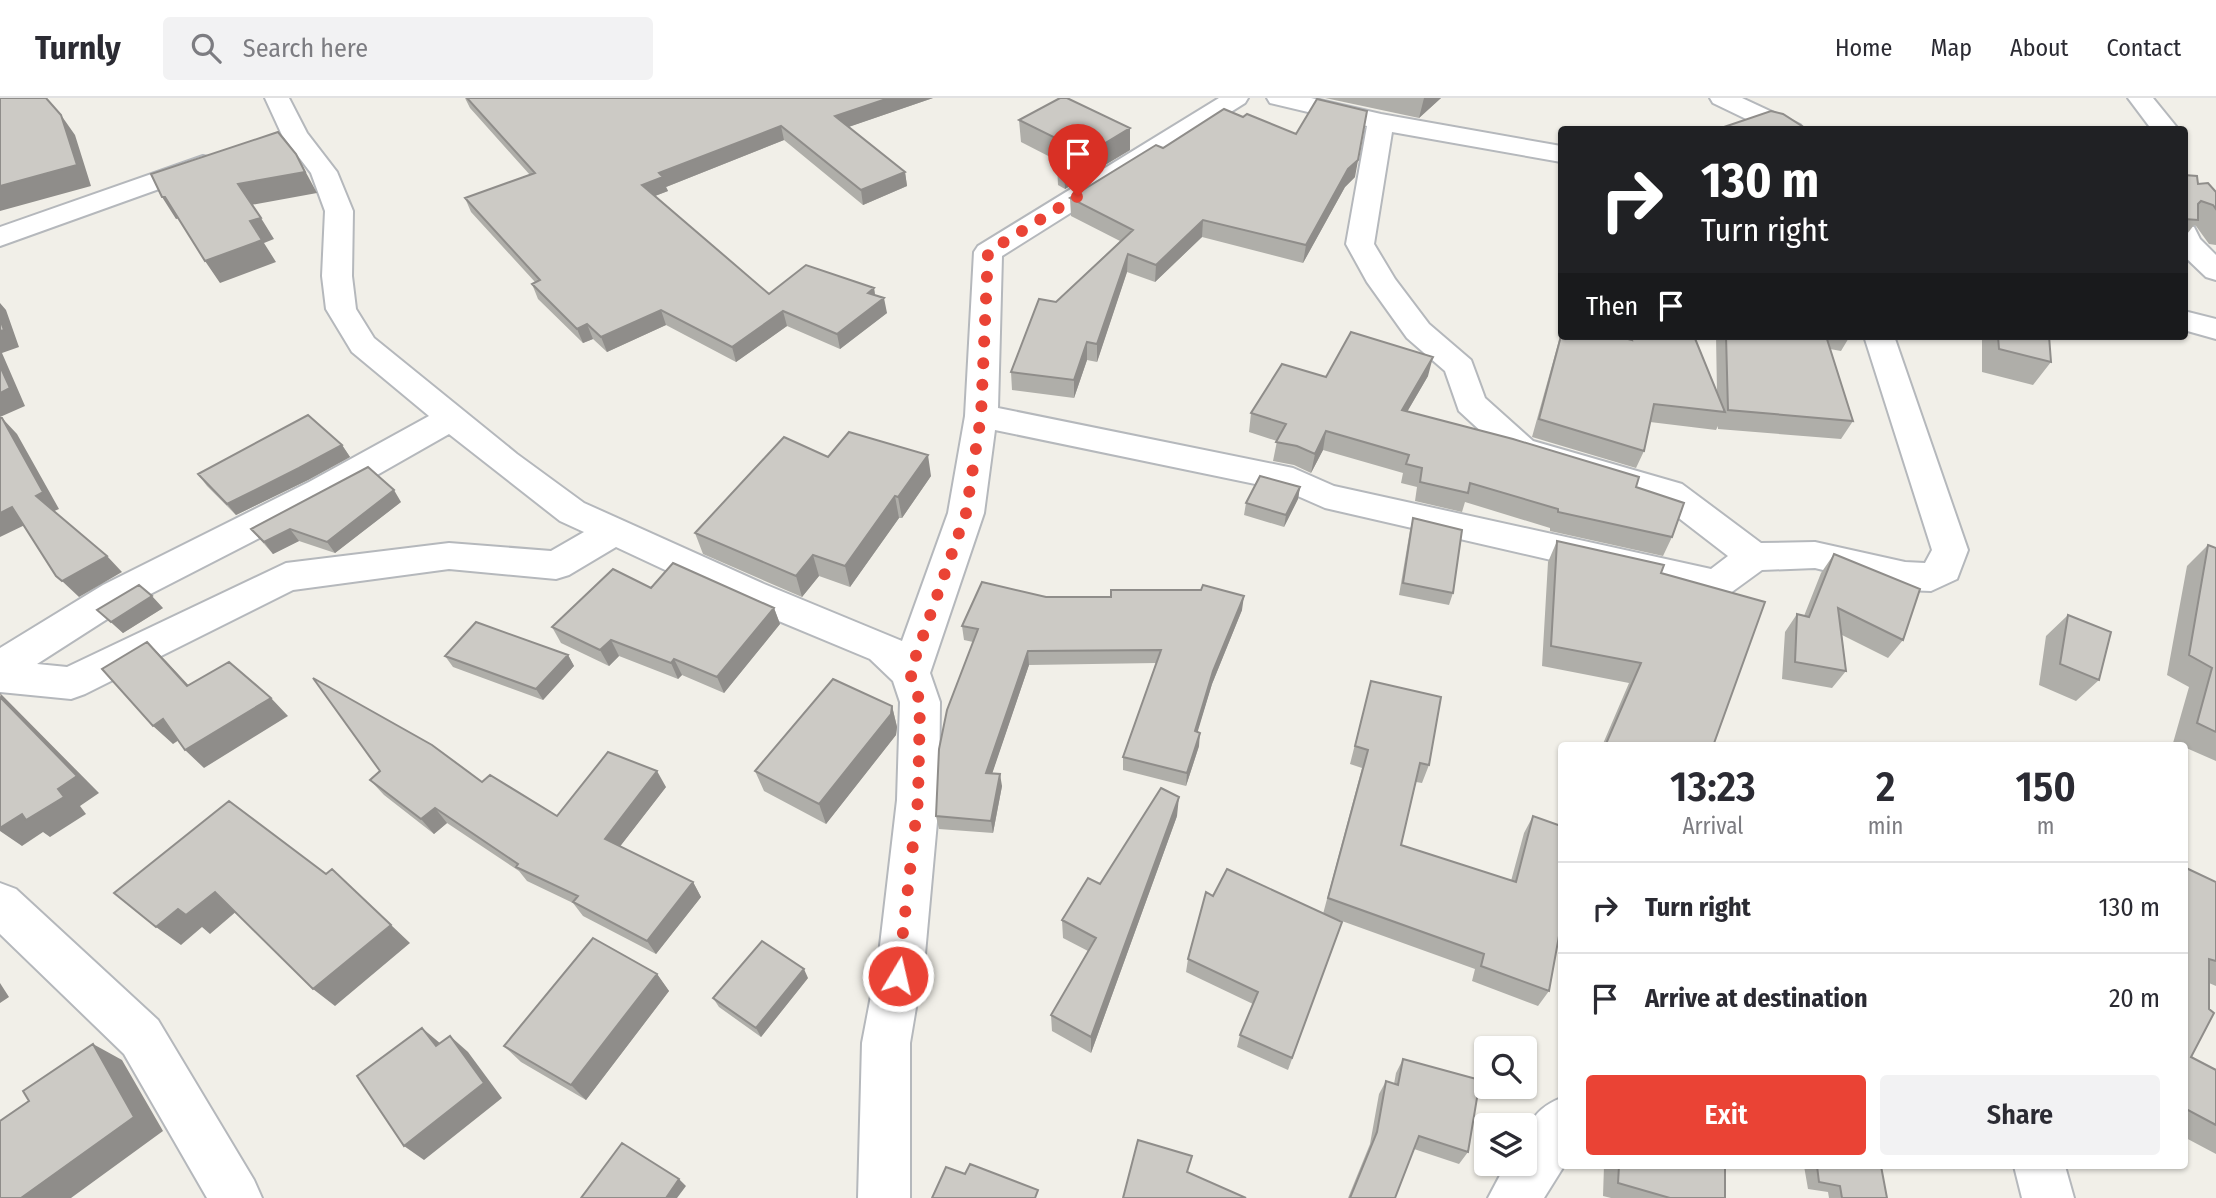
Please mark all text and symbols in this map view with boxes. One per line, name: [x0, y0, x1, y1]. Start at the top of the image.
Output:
search box: [163, 17, 653, 80]
text: Turnly: [35, 28, 121, 68]
icon: search: [187, 29, 225, 67]
text: Search here: [243, 33, 368, 64]
text: Home: [1835, 34, 1892, 62]
text: Map: [1930, 34, 1972, 62]
text: About: [2010, 34, 2068, 62]
text: Contact: [2106, 34, 2181, 62]
pin: [1048, 124, 1108, 196]
icon: arrive: [1059, 135, 1097, 173]
text: 130 m: [1701, 151, 1819, 210]
icon: right: [1586, 154, 1677, 245]
text: Turn right: [1701, 211, 1828, 249]
icon: arrive: [1652, 287, 1690, 325]
text: Then: [1586, 291, 1638, 322]
text: 13:23: [1670, 762, 1756, 812]
text: 2: [1876, 762, 1895, 812]
text: 150: [2015, 762, 2076, 812]
text: Arrival: [1682, 812, 1743, 840]
text: min: [1868, 812, 1903, 840]
text: m: [2037, 812, 2055, 840]
icon: right: [1586, 889, 1624, 927]
text: Turn right: [1645, 892, 1751, 923]
text: 130 m: [2098, 892, 2160, 923]
position arrow: [861, 939, 935, 1013]
icon: arrive: [1586, 980, 1624, 1018]
text: Arrive at destination: [1645, 983, 1868, 1014]
text: 20 m: [2109, 983, 2160, 1014]
map controls: [1474, 1036, 1537, 1176]
button: search: [1474, 1036, 1537, 1099]
button: Exit: [1586, 1075, 1866, 1155]
button: Share: [1880, 1075, 2160, 1155]
button: layers: [1474, 1113, 1537, 1176]

